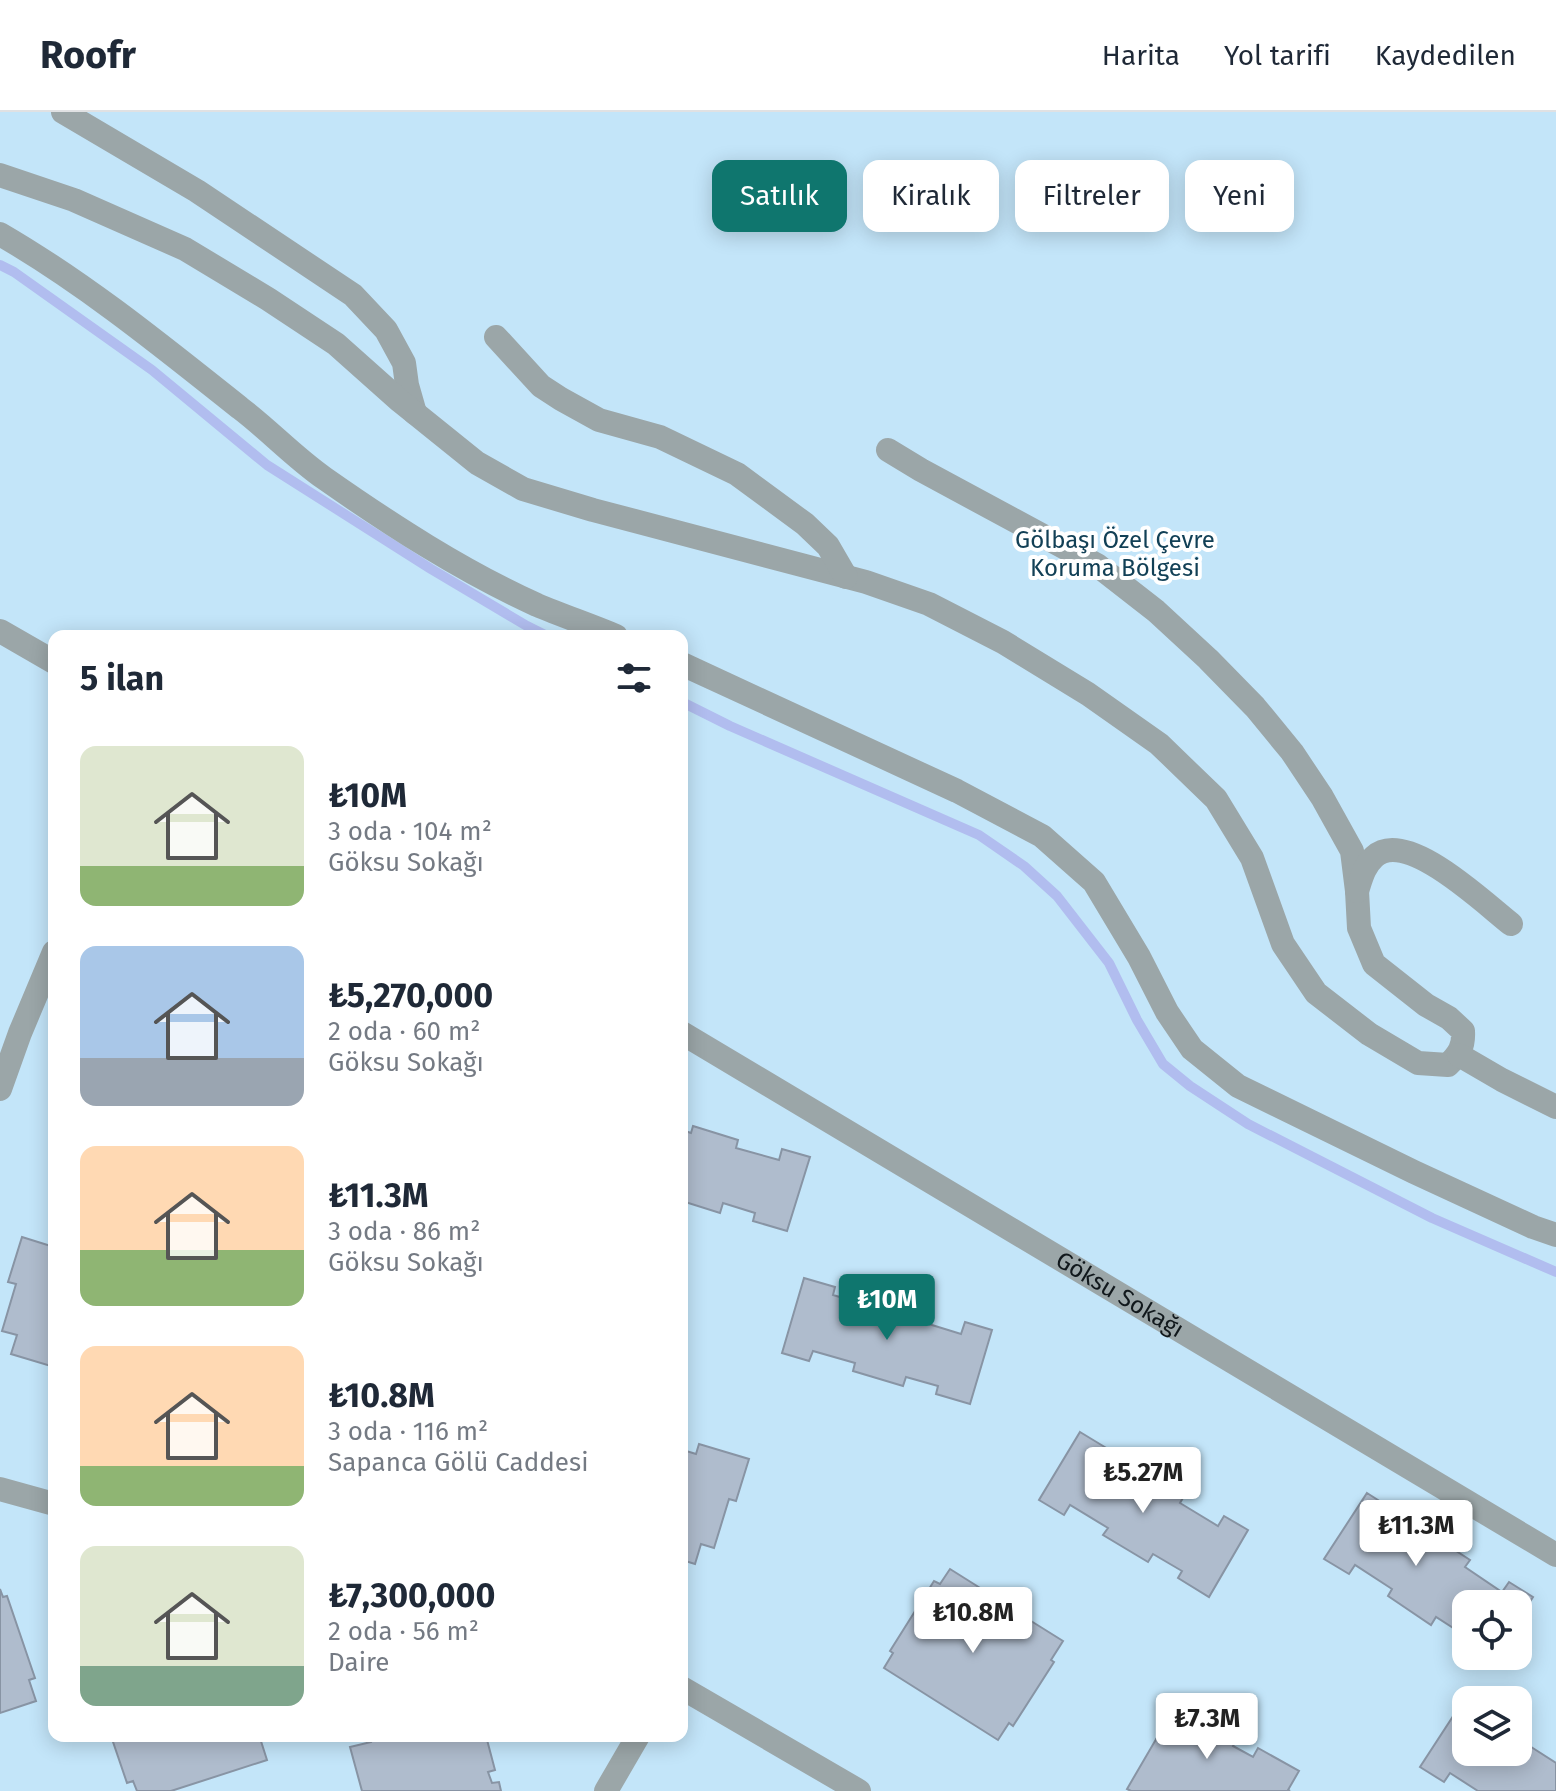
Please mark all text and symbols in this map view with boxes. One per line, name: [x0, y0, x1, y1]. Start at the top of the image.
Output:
text: Roofr: [40, 32, 136, 78]
text: Harita: [1102, 39, 1180, 72]
text: Yol tarifi: [1224, 39, 1331, 72]
text: Kaydedilen: [1375, 39, 1516, 72]
chip: Satılık: [712, 160, 847, 232]
chip: Kiralık: [863, 160, 999, 232]
chip: Filtreler: [1015, 160, 1169, 232]
chip: Yeni: [1185, 160, 1294, 232]
park label: Gölbaşı Özel Çevre Koruma Bölgesi: [1015, 526, 1215, 582]
icon: filters: [612, 656, 656, 700]
text: 5 ilan: [80, 658, 164, 699]
text: ₺10M: [328, 775, 407, 816]
icon: home: [144, 778, 240, 874]
text: 3 oda · 104 m²: [328, 816, 492, 847]
text: Göksu Sokağı: [328, 847, 484, 878]
text: ₺5,270,000: [328, 975, 493, 1016]
icon: home: [144, 978, 240, 1074]
text: 2 oda · 60 m²: [328, 1016, 480, 1047]
text: Göksu Sokağı: [328, 1047, 484, 1078]
text: ₺11.3M: [328, 1175, 429, 1216]
icon: home: [144, 1178, 240, 1274]
text: 3 oda · 86 m²: [328, 1216, 480, 1247]
street label: Göksu Sokağı: [1051, 1246, 1189, 1343]
text: Göksu Sokağı: [328, 1247, 484, 1278]
pin: ₺10M: [840, 1274, 934, 1342]
text: ₺10M: [857, 1284, 917, 1315]
text: ₺10.8M: [328, 1375, 435, 1416]
icon: home: [144, 1378, 240, 1474]
text: 3 oda · 116 m²: [328, 1416, 488, 1447]
text: Sapanca Gölü Caddesi: [328, 1447, 589, 1478]
pin: ₺5.27M: [1078, 1447, 1208, 1515]
text: ₺5.27M: [1103, 1457, 1183, 1488]
pin: ₺11.3M: [1351, 1500, 1481, 1568]
text: ₺11.3M: [1378, 1510, 1454, 1541]
text: ₺7,300,000: [328, 1575, 495, 1616]
icon: home: [144, 1578, 240, 1674]
pin: ₺10.8M: [908, 1587, 1038, 1655]
map controls: [1452, 1590, 1532, 1766]
button: locate: [1452, 1590, 1532, 1670]
text: ₺10.8M: [932, 1597, 1014, 1628]
text: 2 oda · 56 m²: [328, 1616, 479, 1647]
text: Daire: [328, 1647, 389, 1678]
button: layers: [1452, 1686, 1532, 1766]
pin: ₺7.3M: [1151, 1693, 1263, 1761]
text: ₺7.3M: [1174, 1703, 1240, 1734]

